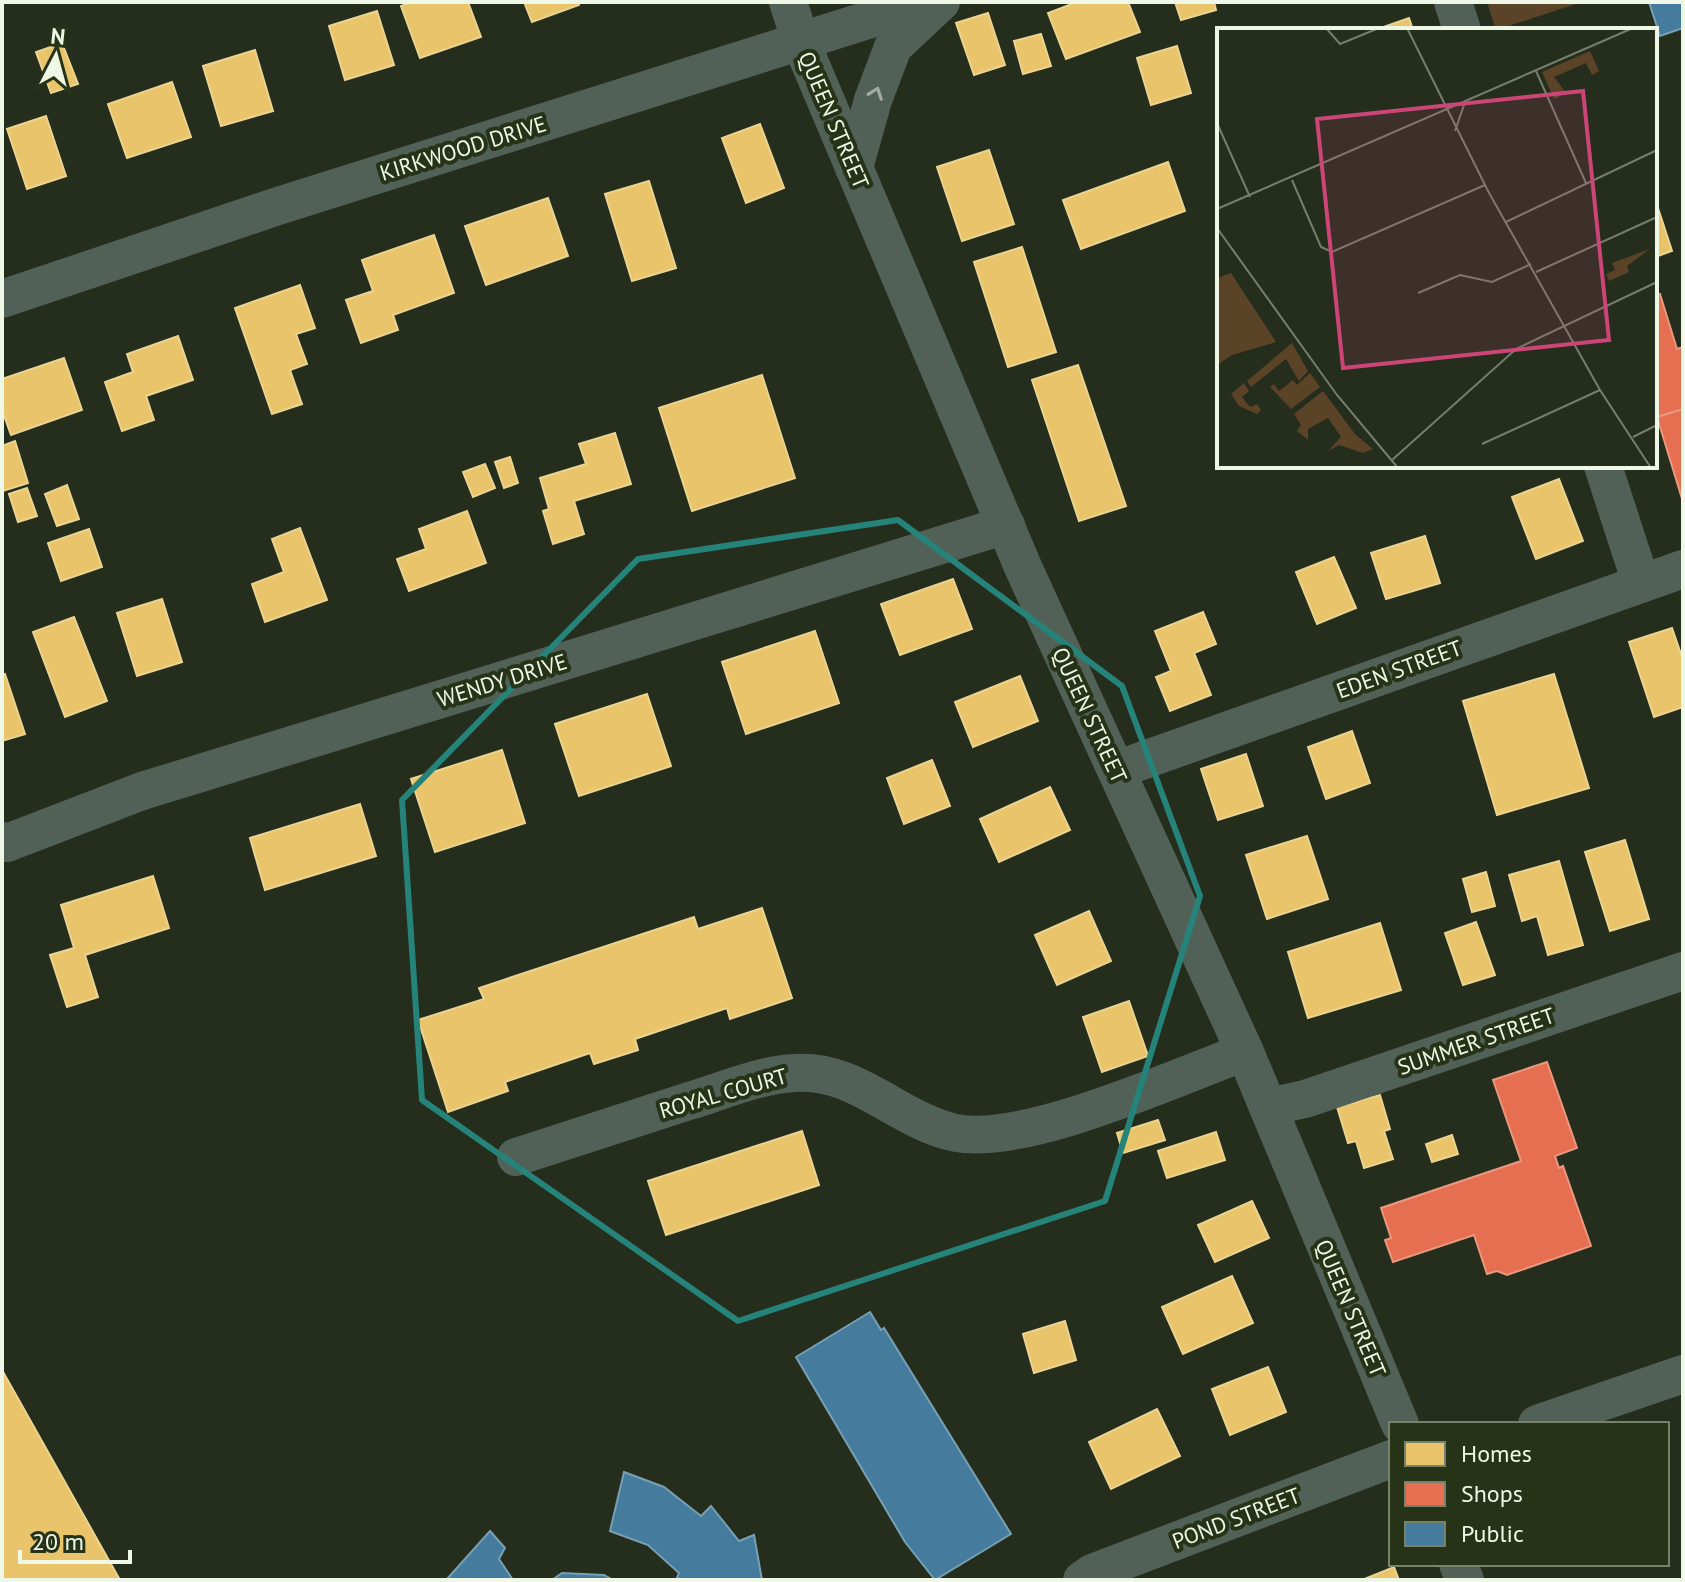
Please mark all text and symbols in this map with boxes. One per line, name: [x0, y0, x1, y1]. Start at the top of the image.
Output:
north arrow: [16, 16, 96, 96]
text: N: [49, 21, 67, 51]
inset map: [1217, 28, 1657, 468]
street label: QUEEN STREET: [793, 47, 875, 193]
one-way arrow: [866, 87, 883, 101]
street label: KIRKWOOD DRIVE: [376, 109, 550, 187]
street label: EDEN STREET: [1332, 633, 1466, 705]
street label: QUEEN STREET: [1046, 643, 1134, 787]
street label: WENDY DRIVE: [434, 647, 570, 713]
street label: SUMMER STREET: [1394, 1001, 1558, 1081]
street label: ROYAL COURT: [656, 1061, 790, 1125]
street label: QUEEN STREET: [1310, 1235, 1392, 1381]
legend: [1389, 1422, 1669, 1566]
text: Homes: [1461, 1438, 1532, 1469]
text: Shops: [1461, 1478, 1523, 1509]
street label: POND STREET: [1168, 1481, 1304, 1555]
scale bar: [20, 1514, 130, 1564]
text: Public: [1461, 1518, 1524, 1549]
text: 20 m: [32, 1526, 84, 1557]

